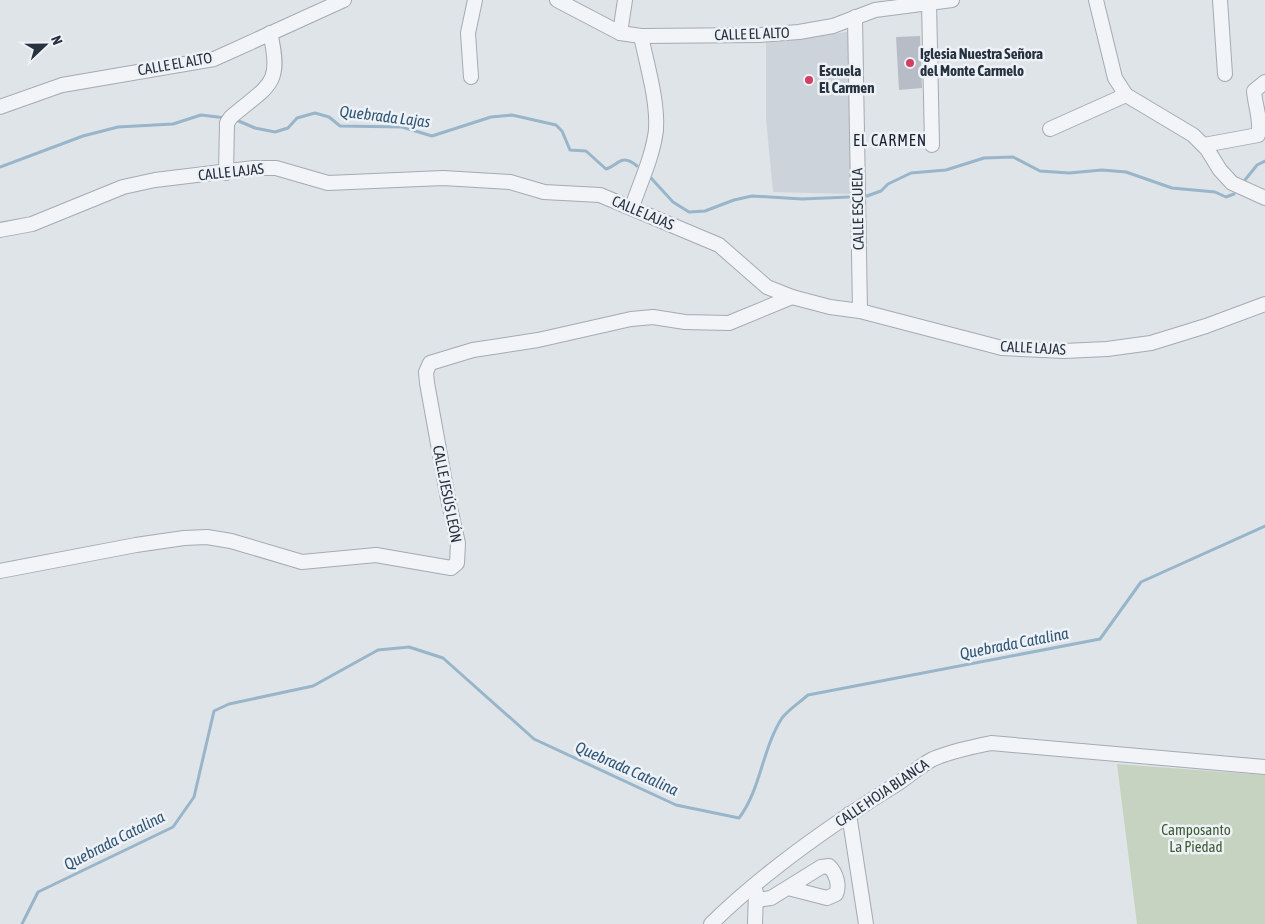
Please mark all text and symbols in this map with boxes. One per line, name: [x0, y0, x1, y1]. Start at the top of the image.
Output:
north arrow: [20, 20, 70, 70]
street label: CALLE EL ALTO: [714, 24, 790, 43]
text: N: [48, 33, 66, 47]
place label: Iglesia Nuestra Señora del Monte Carmelo: [920, 45, 1043, 79]
street label: CALLE EL ALTO: [136, 49, 214, 78]
marker: Iglesia Nuestra Señora del Monte Carmelo: [904, 57, 916, 69]
place label: Escuela El Carmen: [819, 62, 874, 96]
marker: Escuela El Carmen: [803, 74, 815, 86]
water label: Quebrada Lajas: [339, 102, 432, 132]
district label: EL CARMEN: [853, 131, 927, 149]
street label: CALLE LAJAS: [197, 160, 265, 183]
street label: CALLE ESCUELA: [848, 167, 867, 250]
street label: CALLE LAJAS: [610, 192, 677, 233]
street label: CALLE LAJAS: [1000, 337, 1066, 358]
street label: CALLE JESÚS LEÓN: [430, 444, 465, 544]
water label: Quebrada Catalina: [958, 624, 1070, 662]
water label: Quebrada Catalina: [573, 737, 682, 799]
street label: CALLE HOJA BLANCA: [832, 755, 932, 830]
water label: Quebrada Catalina: [61, 807, 168, 873]
park label: Camposanto La Piedad: [1161, 821, 1231, 855]

